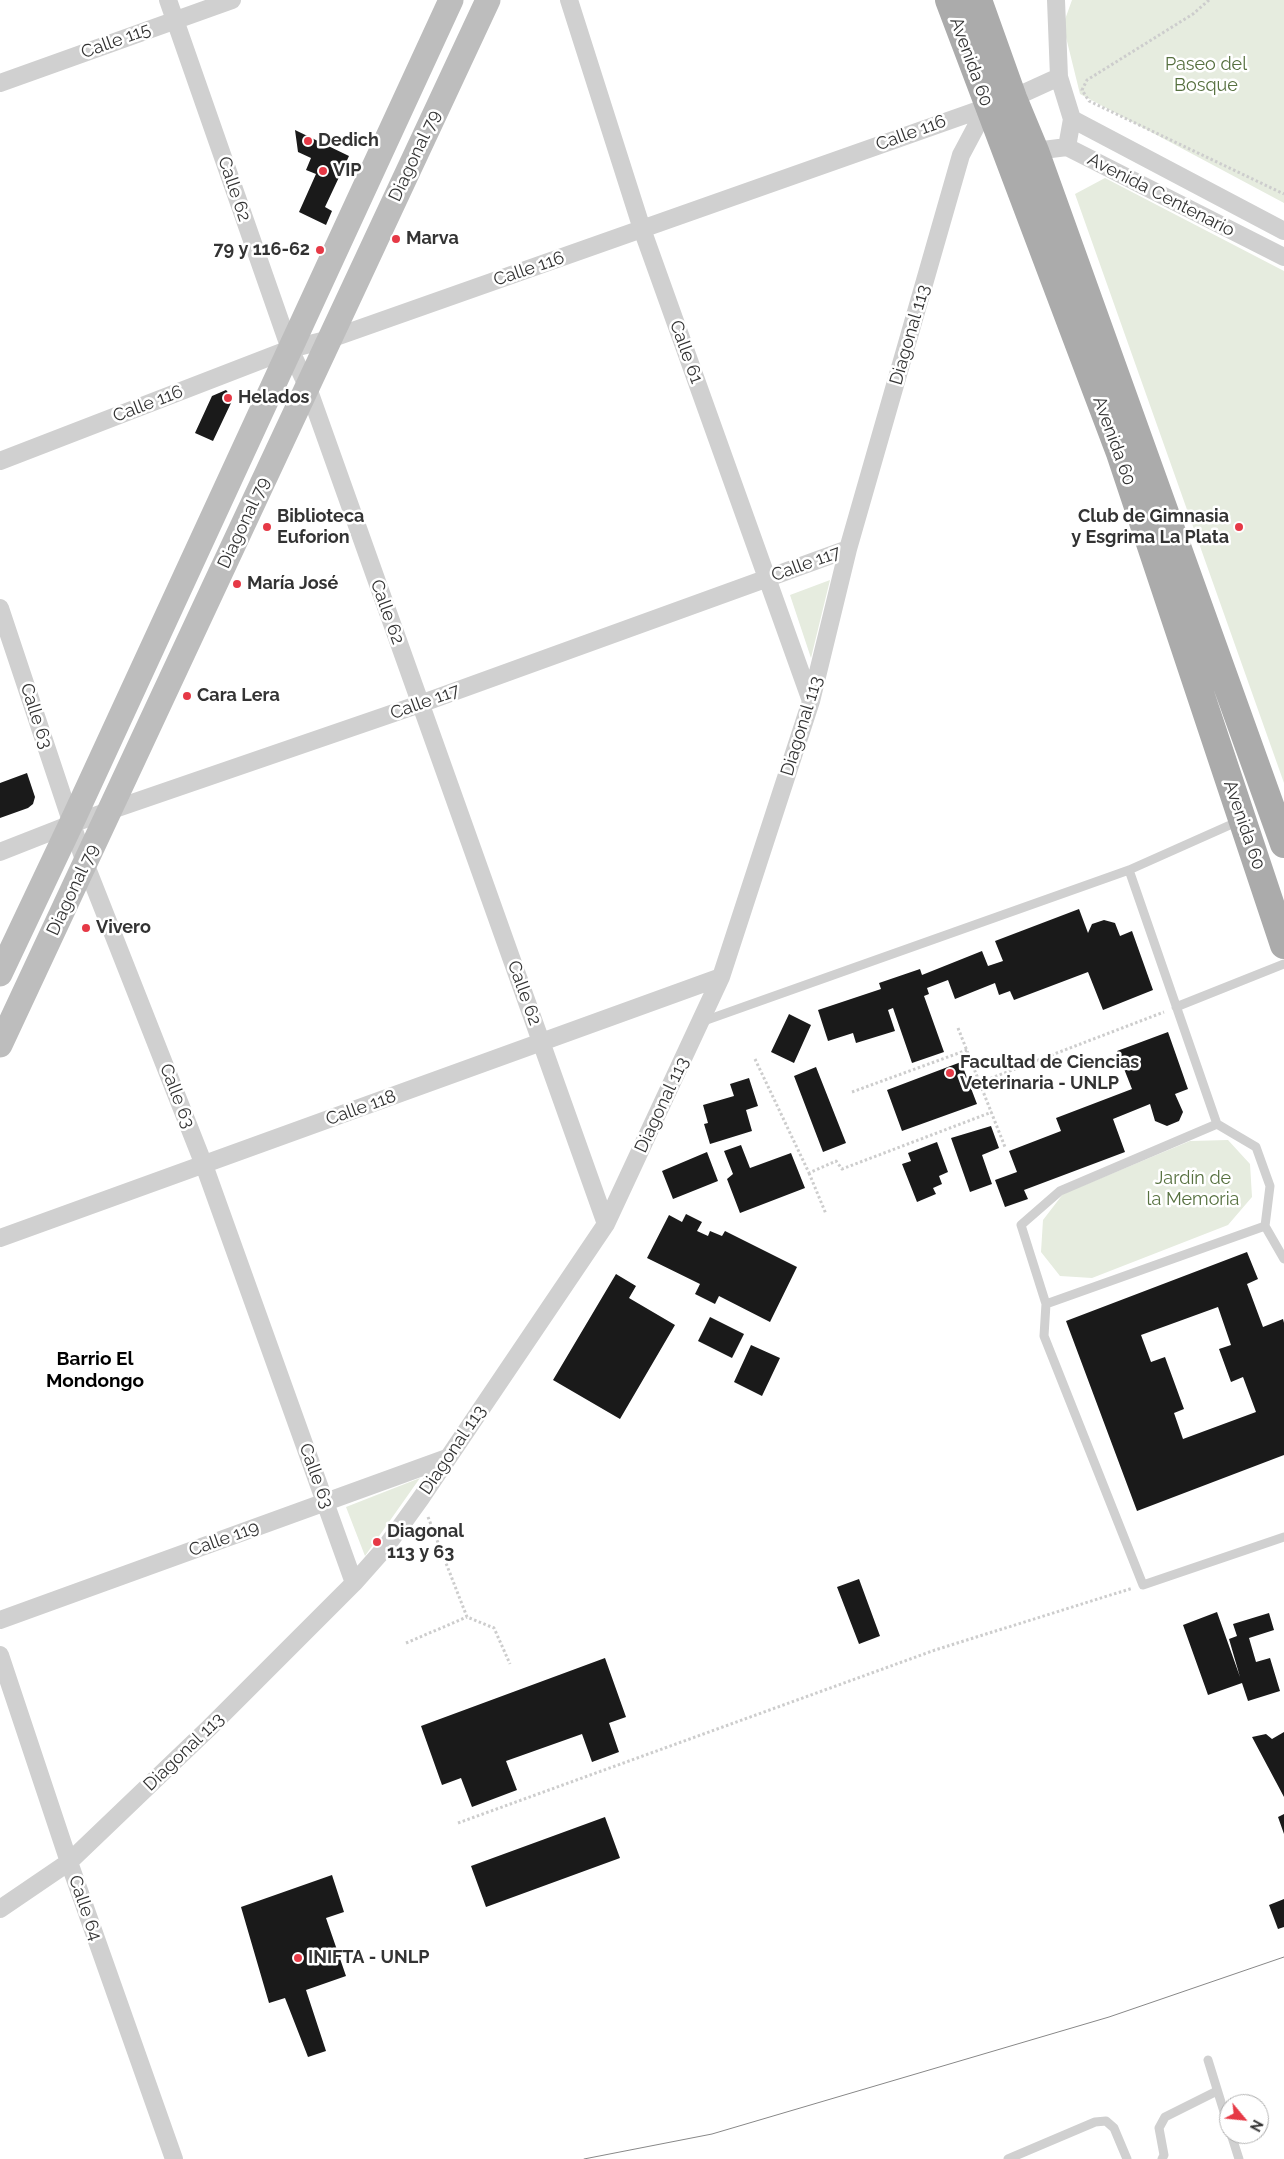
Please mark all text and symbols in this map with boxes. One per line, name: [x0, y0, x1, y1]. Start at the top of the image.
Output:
street label: Avenida 60: [945, 14, 997, 110]
street label: Calle 115: [78, 18, 154, 64]
park label: Paseo del Bosque: [1165, 54, 1247, 96]
street label: Diagonal 79: [384, 107, 446, 205]
street label: Calle 116: [873, 110, 949, 156]
place label: Dedich: [318, 130, 379, 152]
marker: Dedich: [302, 135, 314, 147]
street label: Avenida Centenario: [1084, 149, 1238, 241]
street label: Calle 62: [213, 154, 255, 224]
place label: VIP: [333, 160, 362, 182]
marker: VIP: [317, 165, 329, 177]
place label: Marva: [406, 228, 459, 250]
marker: Marva: [390, 233, 402, 245]
place label: 79 y 116-62: [213, 239, 310, 261]
marker: 79 y 116-62: [314, 244, 326, 256]
street label: Calle 116: [491, 247, 567, 291]
street label: Diagonal 113: [885, 282, 935, 388]
street label: Calle 61: [665, 317, 707, 387]
street label: Calle 116: [110, 381, 186, 427]
place label: Helados: [238, 387, 309, 409]
marker: Helados: [222, 392, 234, 404]
street label: Avenida 60: [1088, 393, 1140, 489]
street label: Diagonal 79: [213, 474, 275, 572]
place label: Biblioteca Euforion: [277, 506, 364, 548]
place label: Club de Gimnasia y Esgrima La Plata: [1071, 506, 1229, 548]
marker: Biblioteca Euforion: [261, 521, 273, 533]
marker: Club de Gimnasia y Esgrima La Plata: [1233, 521, 1245, 533]
street label: Calle 117: [768, 542, 844, 586]
place label: María José: [247, 573, 338, 595]
street label: Calle 62: [365, 577, 409, 647]
marker: María José: [231, 578, 243, 590]
street label: Diagonal 113: [777, 673, 827, 779]
street label: Calle 117: [387, 680, 463, 724]
street label: Calle 63: [15, 681, 57, 751]
place label: Cara Lera: [197, 685, 280, 707]
marker: Cara Lera: [181, 690, 193, 702]
street label: Avenida 60: [1219, 777, 1269, 873]
street label: Diagonal 79: [42, 841, 104, 939]
place label: Vivero: [96, 917, 151, 939]
marker: Vivero: [80, 922, 92, 934]
street label: Calle 62: [502, 958, 546, 1028]
place label: Facultad de Ciencias Veterinaria - UNLP: [960, 1052, 1139, 1094]
street label: Diagonal 113: [630, 1054, 694, 1156]
street label: Calle 63: [155, 1061, 199, 1131]
marker: Facultad de Ciencias Veterinaria - UNLP: [944, 1067, 956, 1079]
street label: Calle 118: [323, 1085, 399, 1131]
park label: Jardín de la Memoria: [1147, 1168, 1239, 1210]
district label: Barrio El Mondongo: [46, 1348, 144, 1392]
street label: Diagonal 113: [415, 1401, 491, 1499]
street label: Calle 63: [294, 1441, 338, 1511]
street label: Calle 119: [186, 1516, 262, 1562]
place label: Diagonal 113 y 63: [387, 1521, 464, 1564]
marker: Diagonal 113 y 63: [371, 1536, 383, 1548]
street label: Diagonal 113: [139, 1708, 229, 1796]
street label: Calle 64: [64, 1872, 106, 1944]
place label: INIFTA - UNLP: [308, 1947, 430, 1969]
marker: INIFTA - UNLP: [292, 1952, 304, 1964]
north arrow: [1219, 2094, 1269, 2144]
text: N: [1247, 2117, 1266, 2134]

